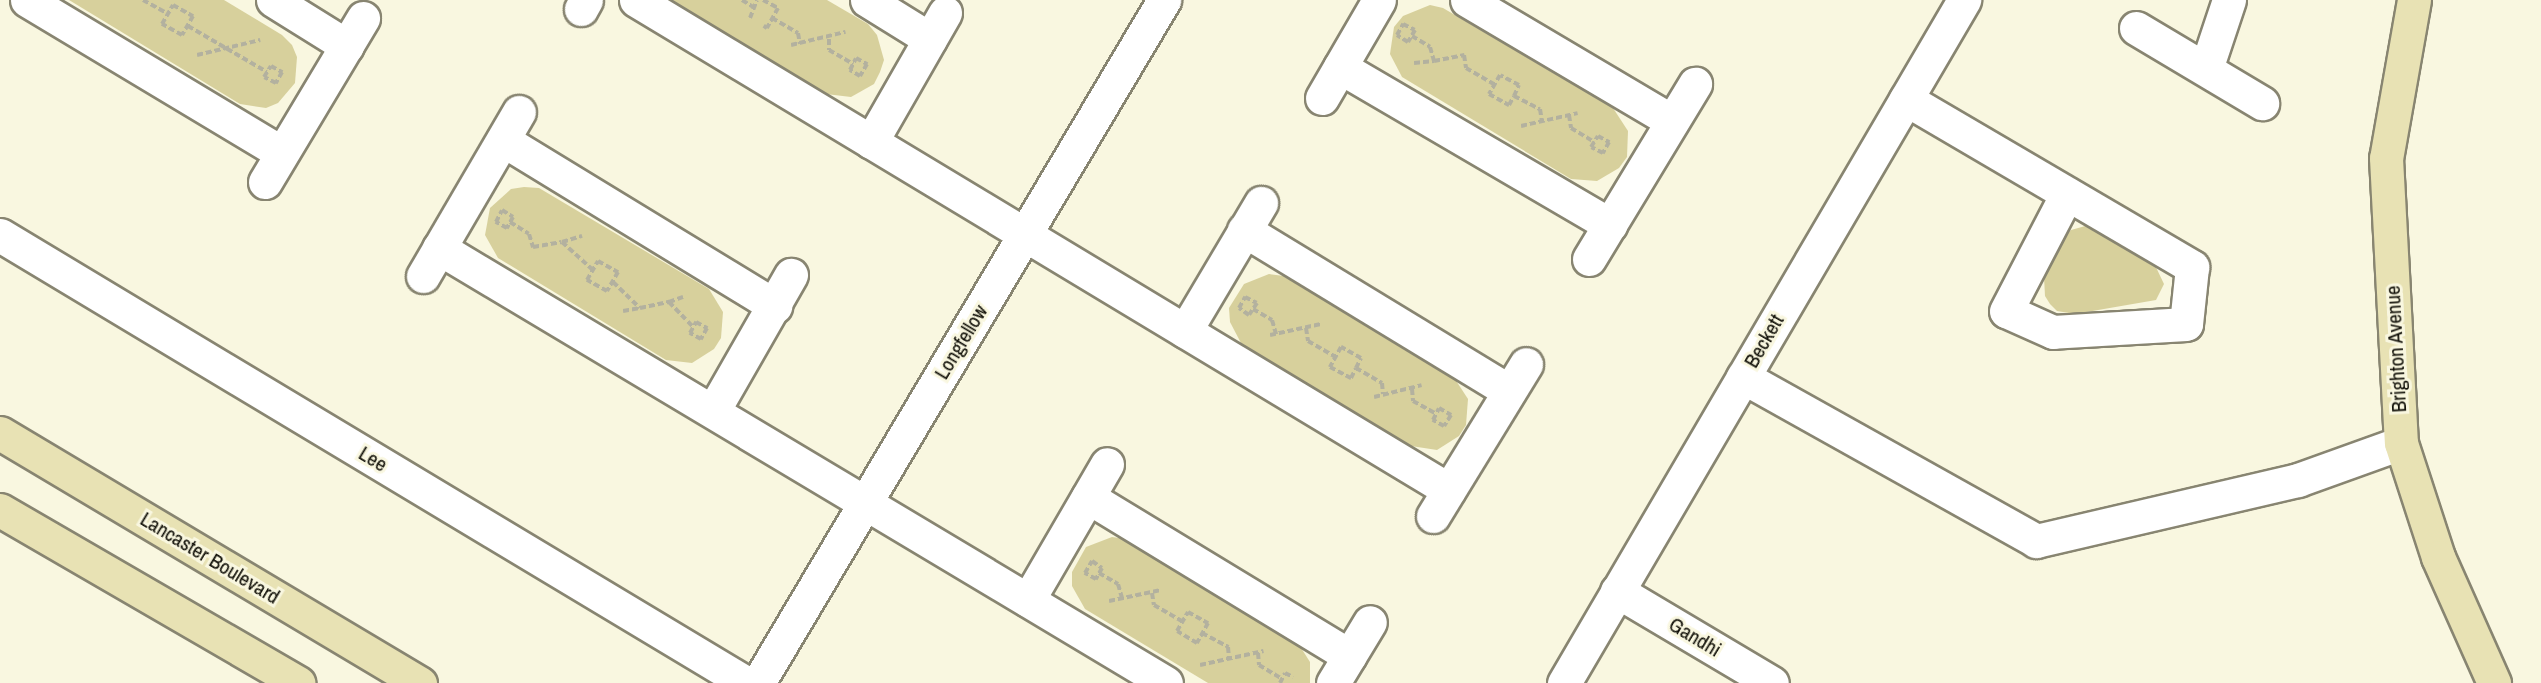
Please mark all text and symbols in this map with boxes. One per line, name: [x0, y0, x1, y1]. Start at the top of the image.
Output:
street label: Brighton Avenue: [2380, 284, 2412, 414]
street label: Longfellow: [929, 300, 993, 384]
street label: Beckett: [1739, 310, 1789, 372]
street label: Lee: [354, 441, 392, 477]
street label: Lancaster Boulevard: [136, 507, 284, 609]
street label: Gandhi: [1664, 612, 1726, 662]

